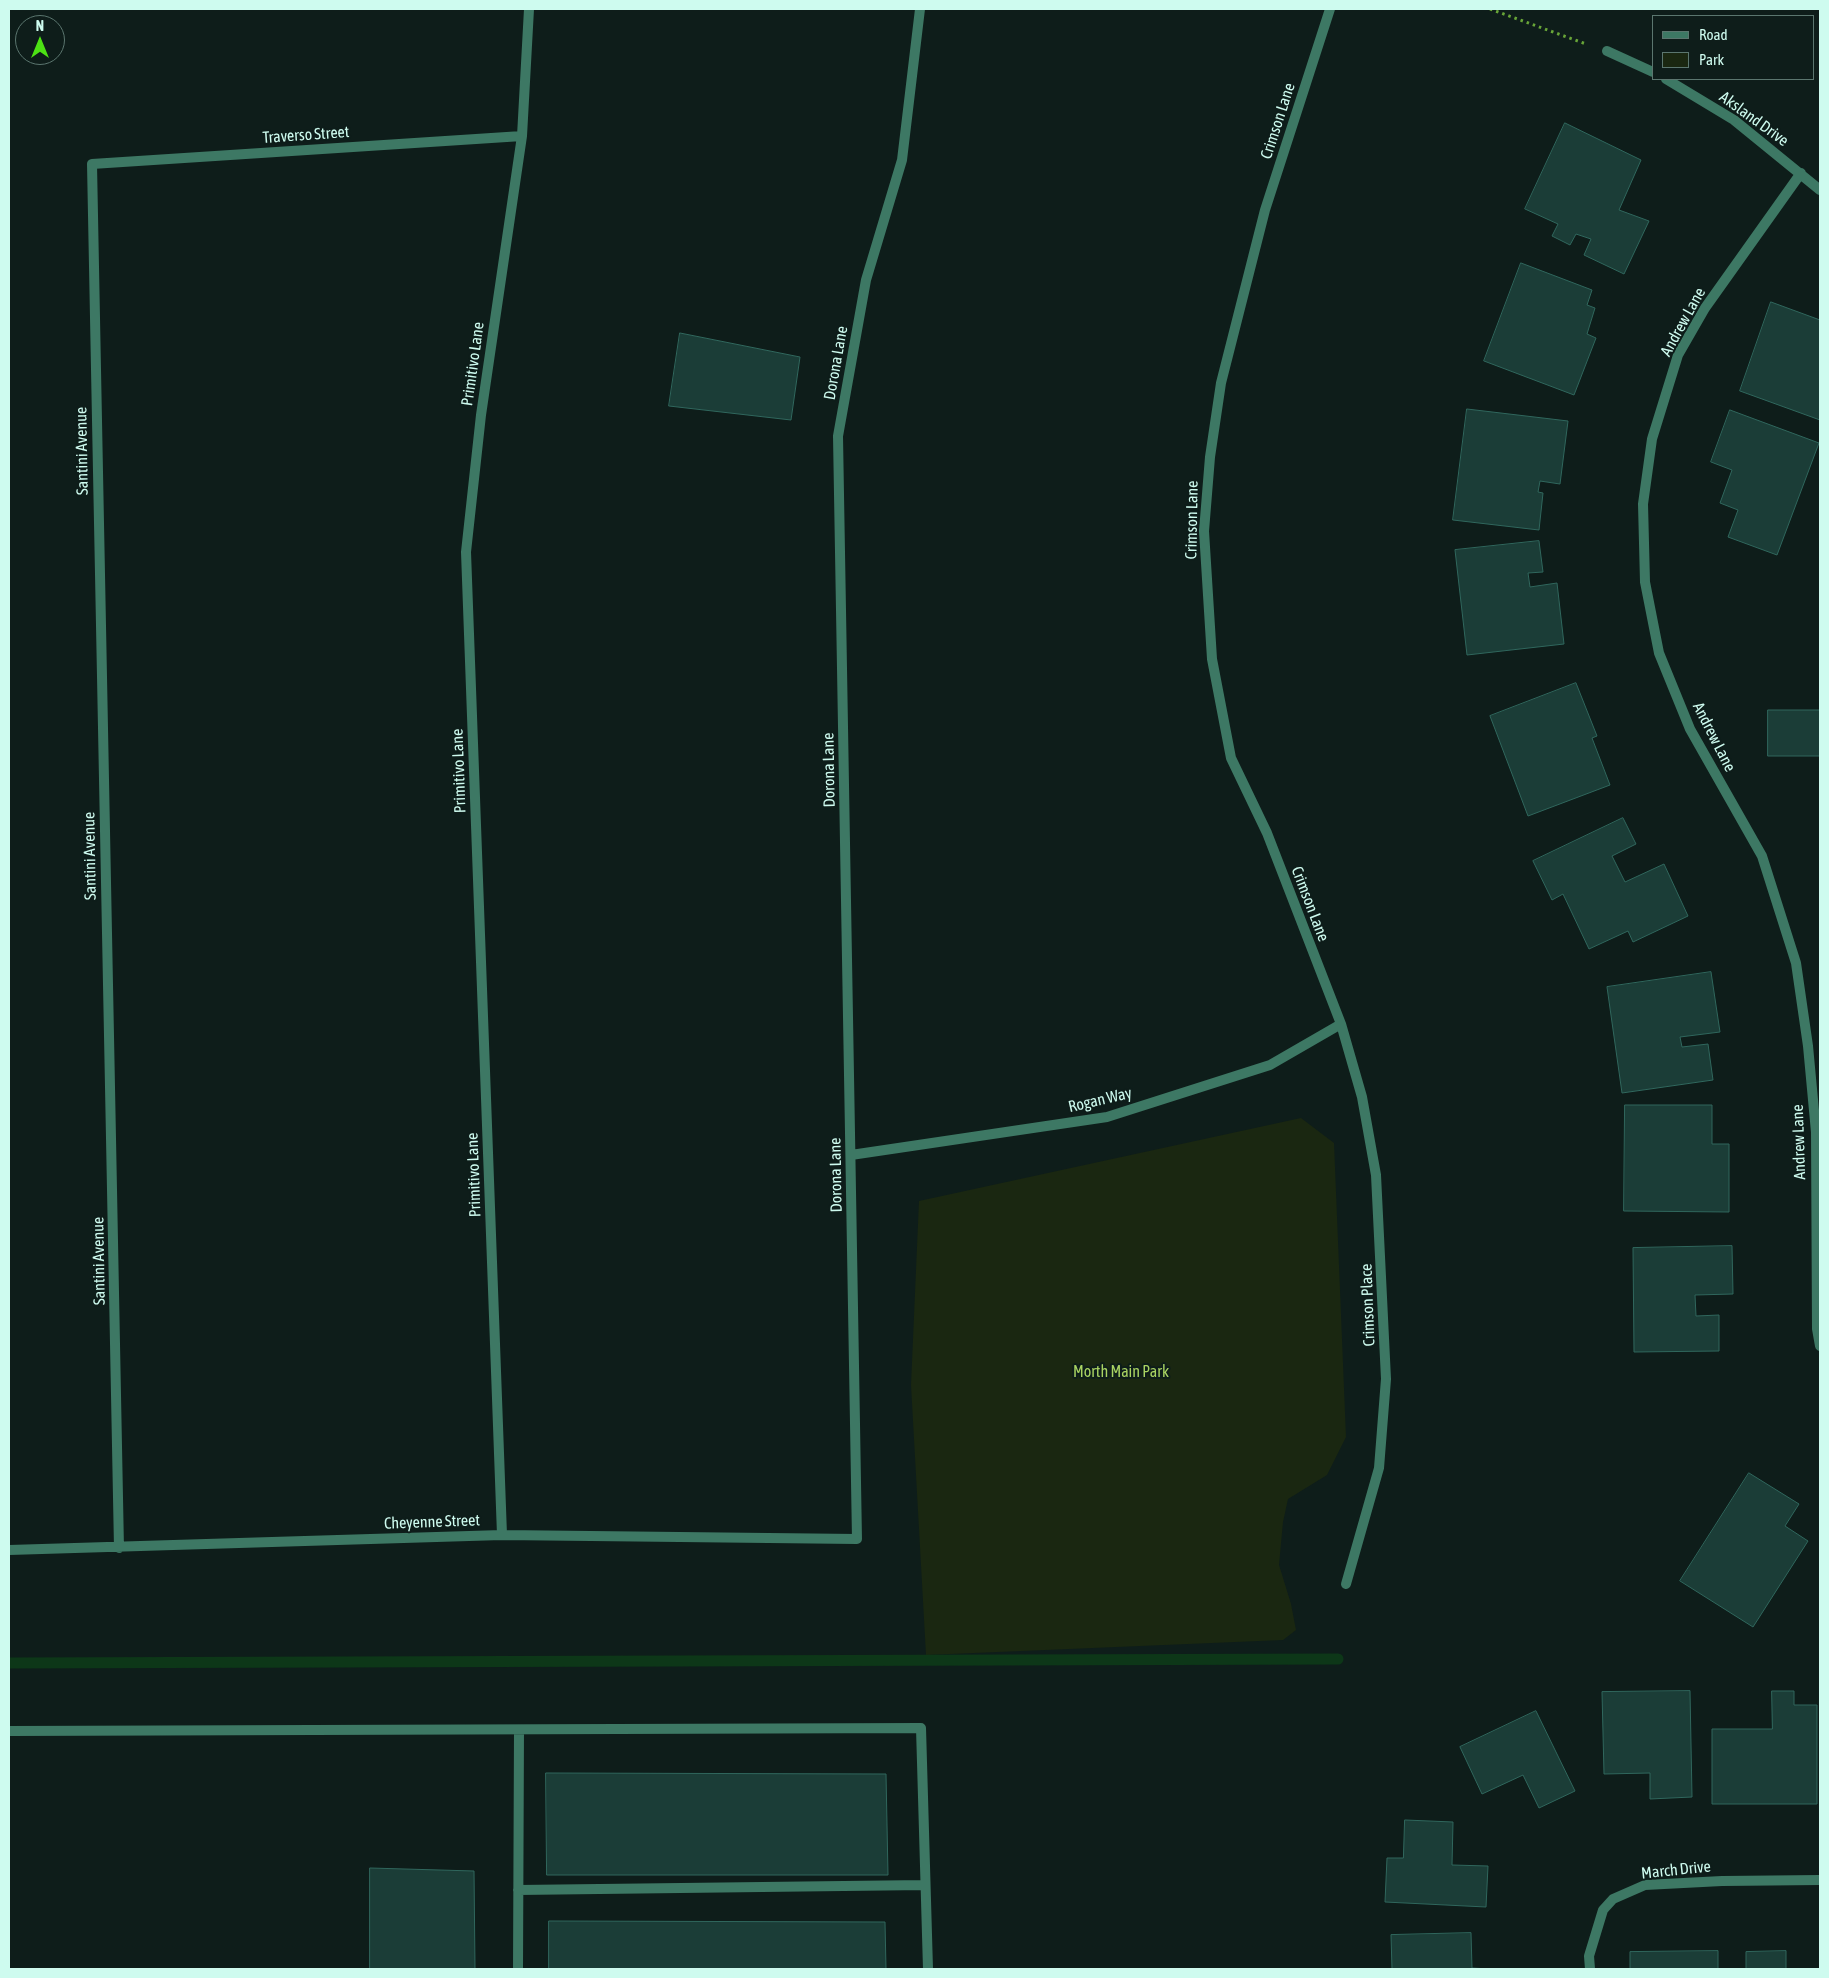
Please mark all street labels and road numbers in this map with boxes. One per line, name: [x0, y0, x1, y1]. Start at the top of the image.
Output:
street label: Crimson Lane: [1257, 81, 1299, 161]
street label: Aksland Drive: [1716, 87, 1792, 151]
street label: Traverso Street: [262, 122, 350, 148]
street label: Andrew Lane: [1656, 284, 1710, 360]
street label: Primitivo Lane: [458, 321, 488, 407]
street label: Dorona Lane: [820, 325, 852, 401]
street label: Santini Avenue: [72, 407, 92, 495]
street label: Crimson Lane: [1182, 480, 1202, 560]
street label: Andrew Lane: [1688, 699, 1740, 775]
street label: Primitivo Lane: [448, 728, 470, 814]
street label: Dorona Lane: [819, 732, 839, 808]
street label: Santini Avenue: [80, 812, 100, 900]
street label: Crimson Lane: [1287, 864, 1333, 944]
street label: Rogan Way: [1066, 1083, 1134, 1117]
street label: Andrew Lane: [1788, 1104, 1810, 1180]
street label: Primitivo Lane: [463, 1132, 485, 1218]
street label: Dorona Lane: [826, 1137, 846, 1213]
street label: Santini Avenue: [89, 1217, 109, 1305]
street label: Crimson Place: [1357, 1263, 1379, 1347]
street label: Cheyenne Street: [384, 1511, 480, 1533]
street label: March Drive: [1640, 1857, 1712, 1883]

